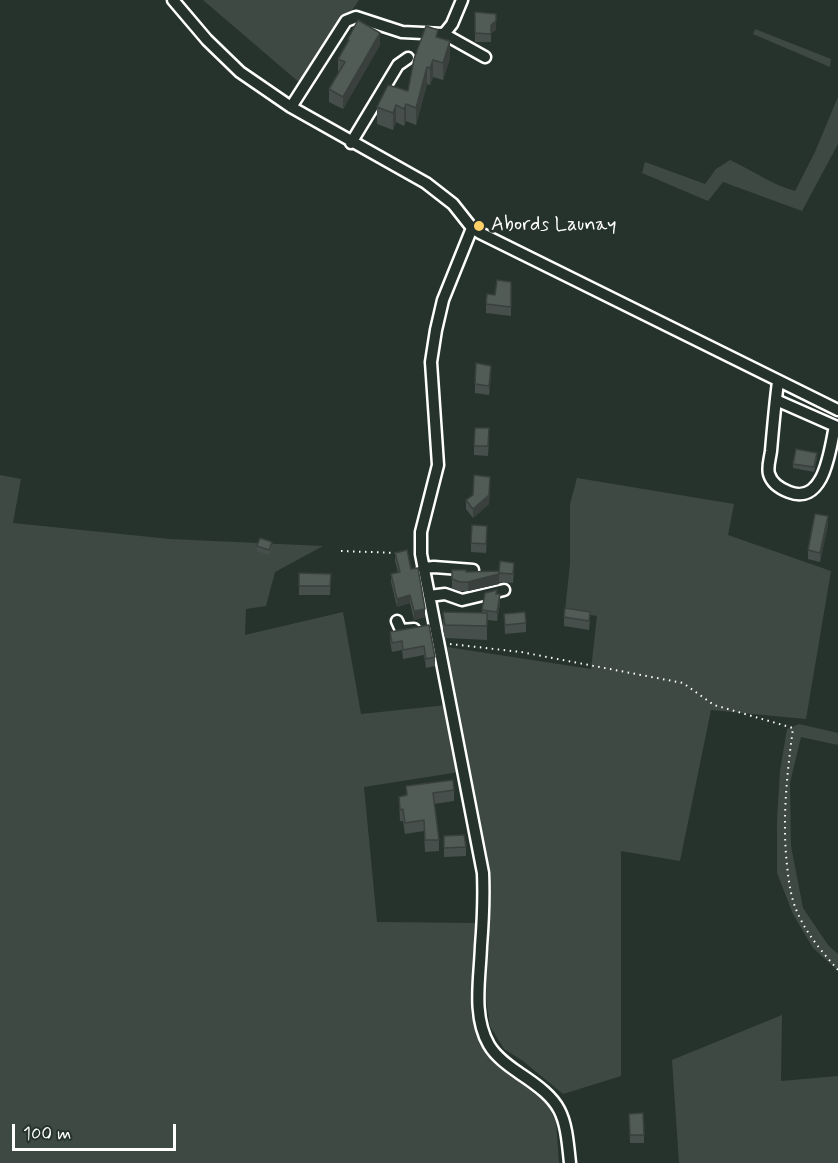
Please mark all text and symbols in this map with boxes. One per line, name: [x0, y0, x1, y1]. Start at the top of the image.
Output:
place label: Abords Launay: [491, 214, 616, 238]
marker: Abords Launay: [472, 219, 486, 233]
scale bar: [15, 1112, 178, 1150]
text: 100 m: [23, 1122, 71, 1146]

